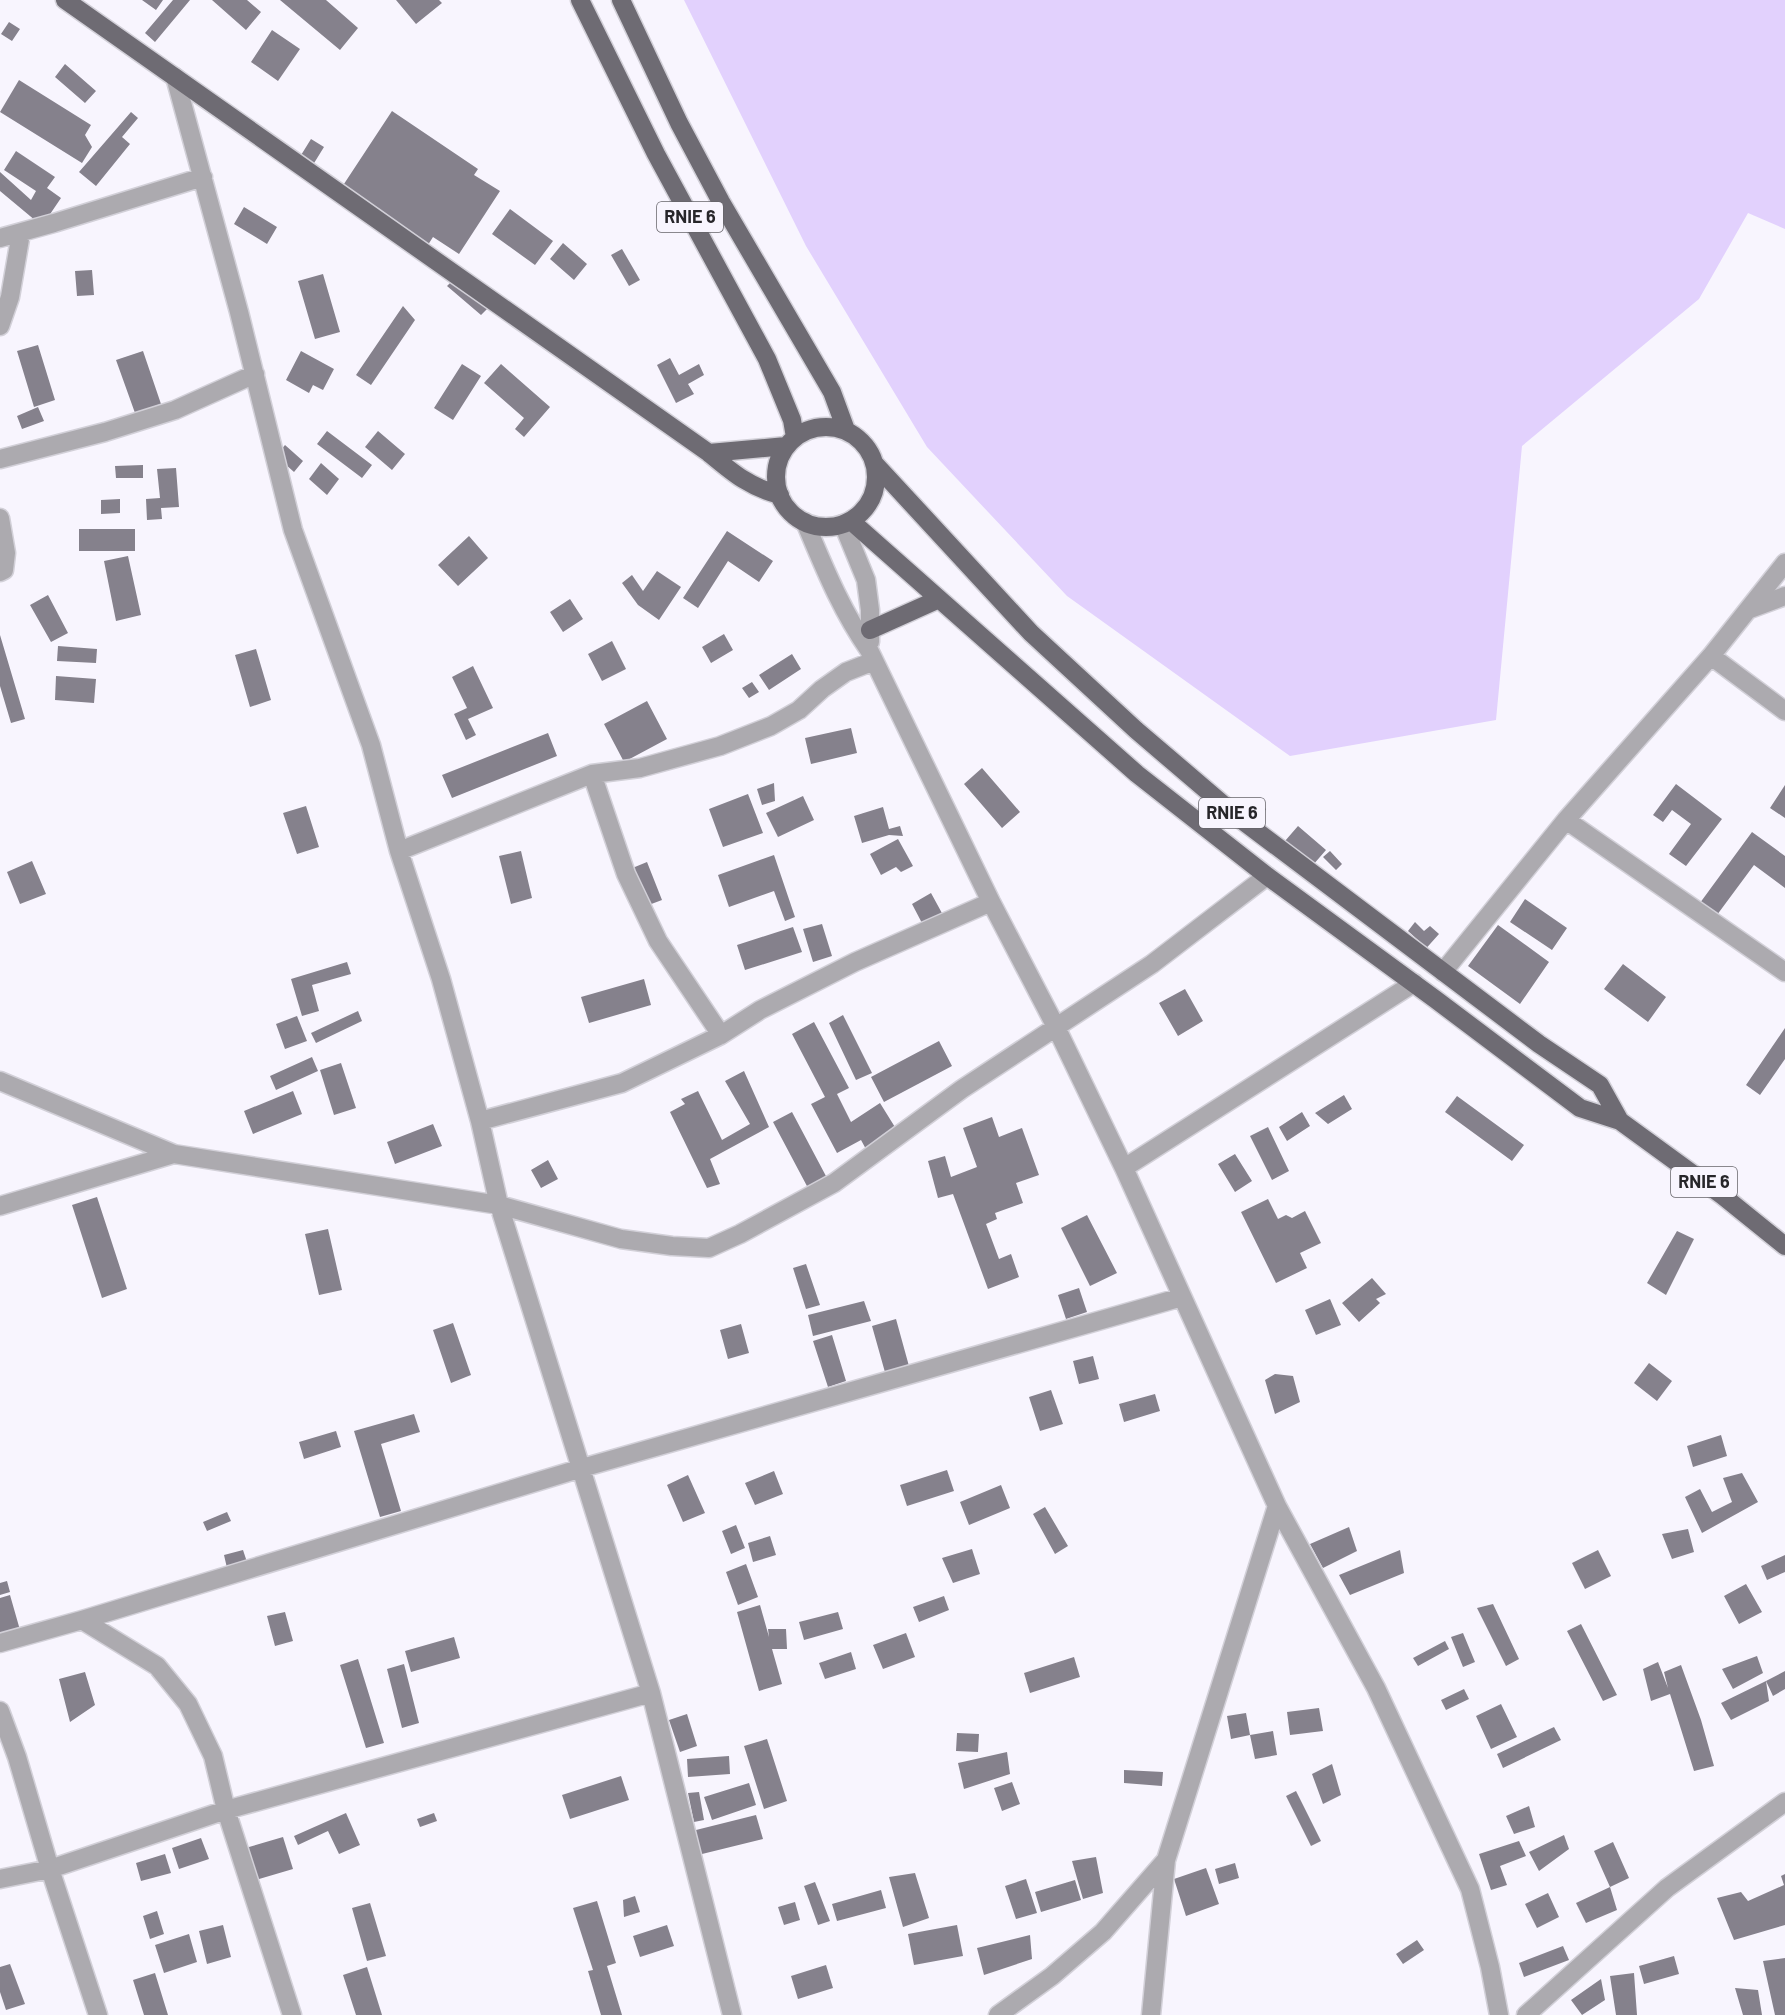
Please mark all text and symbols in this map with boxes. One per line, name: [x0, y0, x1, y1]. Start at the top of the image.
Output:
road number: RNIE 6: [657, 202, 723, 232]
road number: RNIE 6: [1199, 798, 1265, 828]
road number: RNIE 6: [1671, 1167, 1737, 1197]

